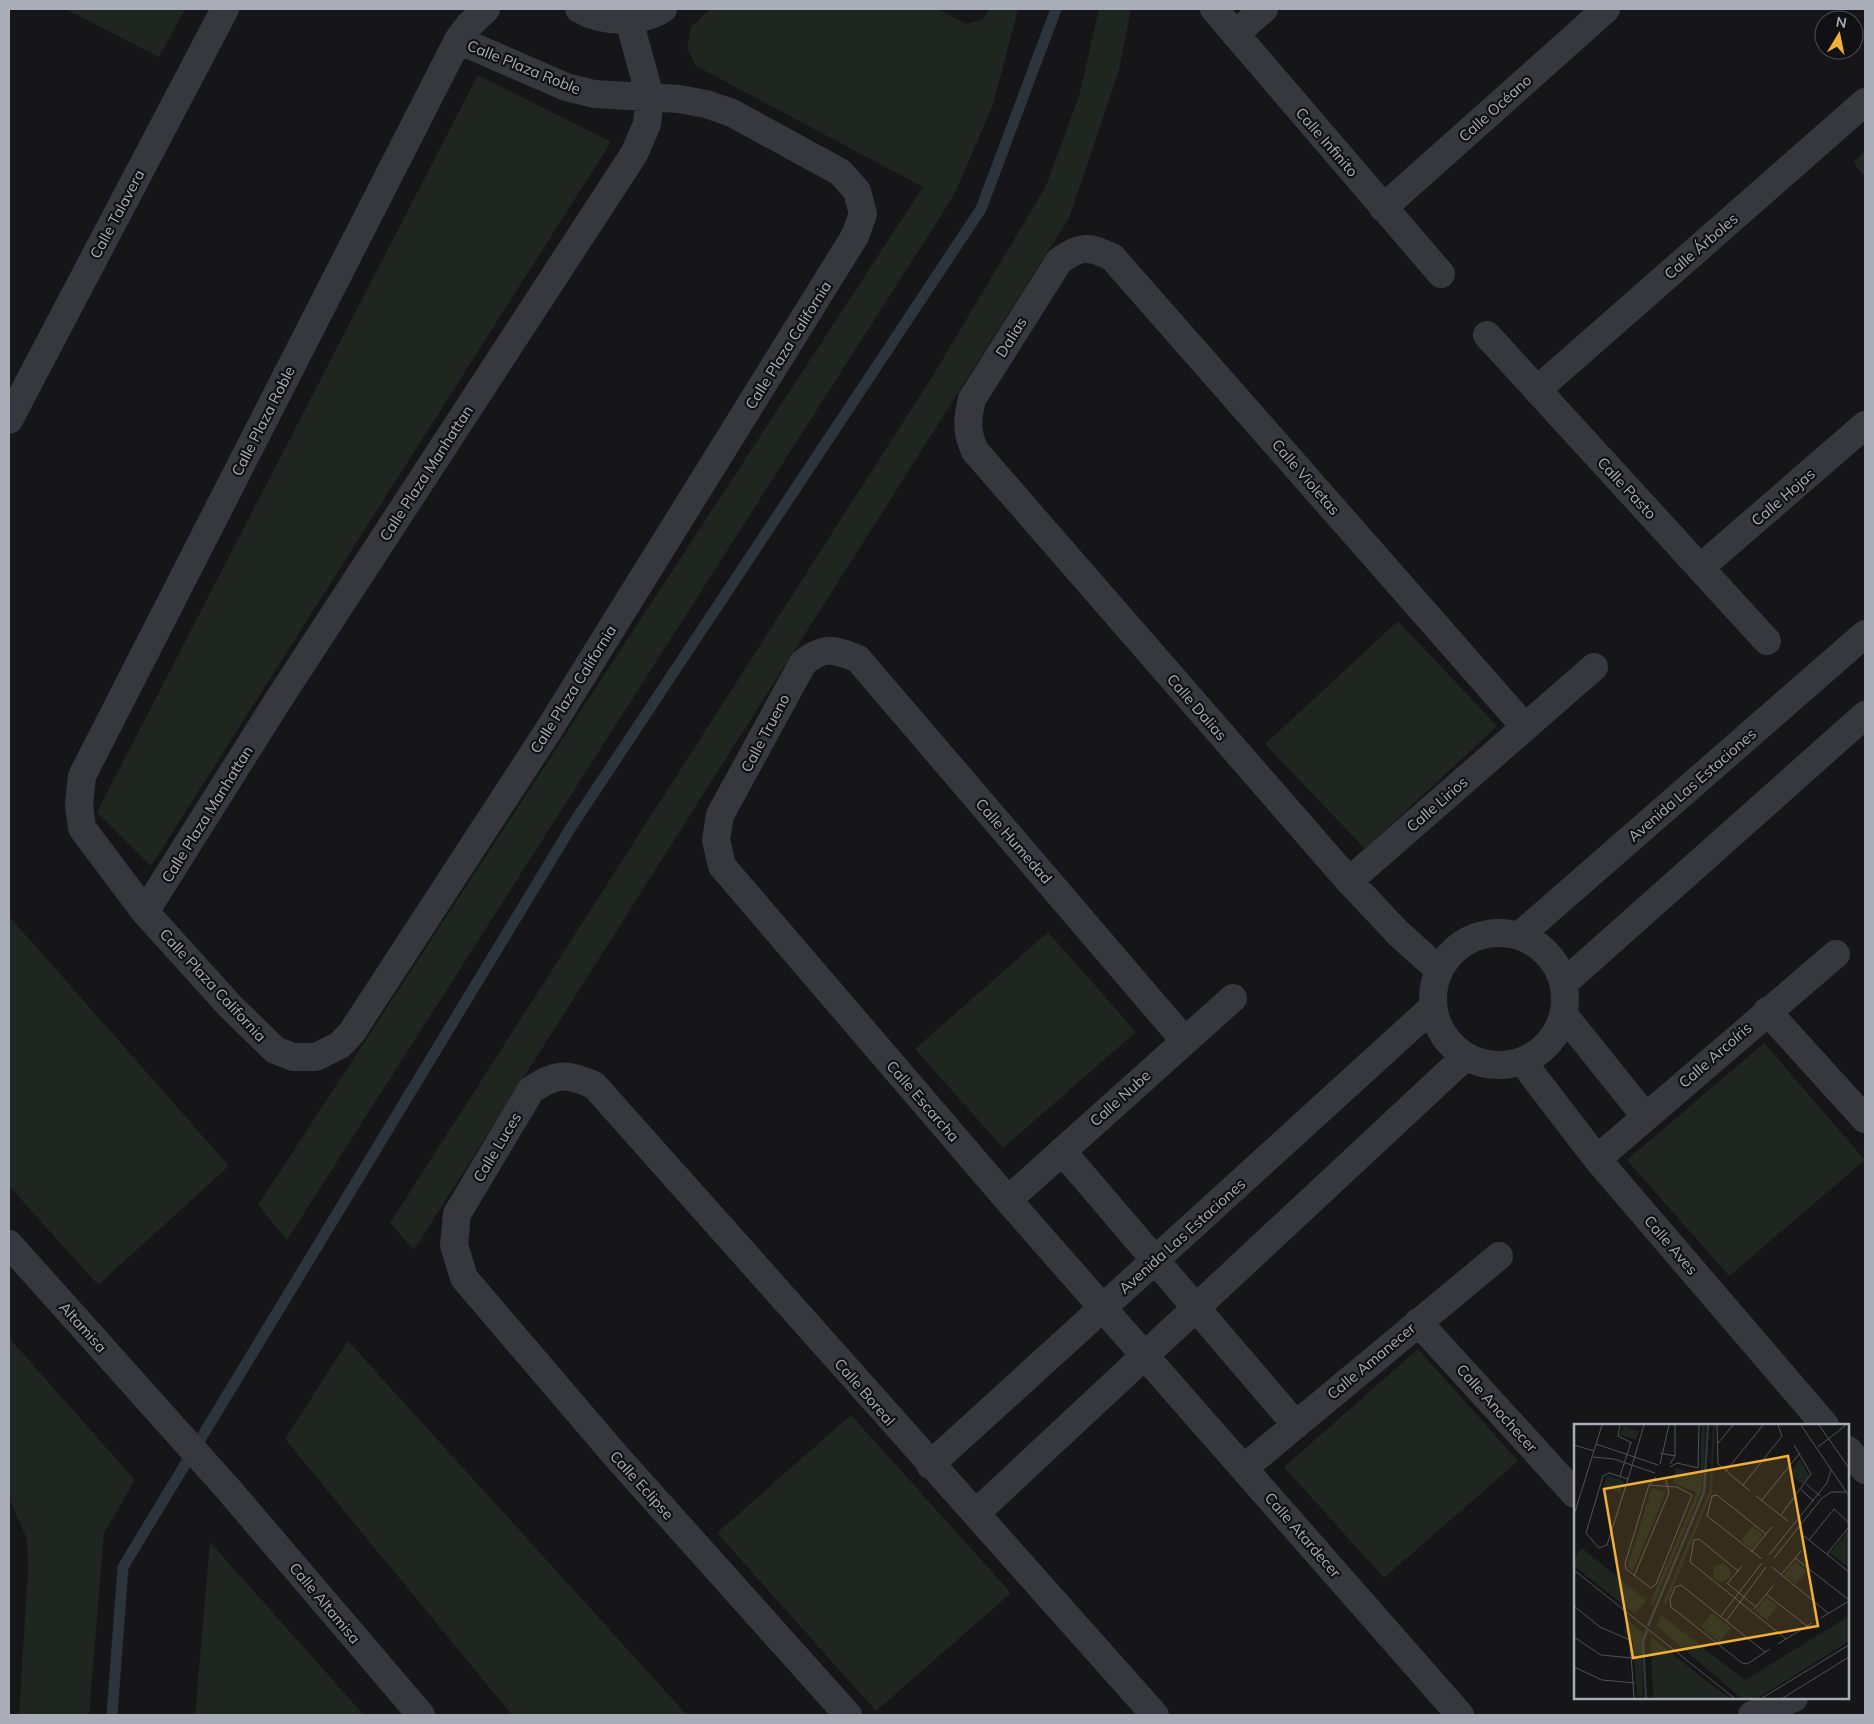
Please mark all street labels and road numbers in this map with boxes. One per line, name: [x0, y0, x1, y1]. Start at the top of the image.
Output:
street label: Calle Plaza Roble: [464, 36, 584, 98]
street label: Calle Océano: [1455, 70, 1535, 146]
street label: Calle Infinito: [1292, 103, 1362, 181]
street label: Calle Talavera: [86, 166, 148, 262]
street label: Calle Árboles: [1660, 209, 1742, 283]
street label: Calle Plaza California: [741, 277, 835, 413]
street label: Dalias: [991, 313, 1031, 361]
street label: Calle Plaza Roble: [227, 363, 299, 479]
street label: Calle Plaza Manhattan: [375, 402, 477, 544]
street label: Calle Violetas: [1268, 435, 1344, 519]
street label: Calle Pasto: [1594, 453, 1660, 523]
street label: Calle Hojas: [1747, 464, 1819, 530]
street label: Calle Plaza California: [526, 621, 620, 757]
street label: Calle Dalias: [1163, 670, 1231, 744]
street label: Calle Trueno: [736, 691, 794, 775]
street label: Avenida Las Estaciones: [1624, 724, 1760, 846]
street label: Calle Plaza Manhattan: [157, 742, 257, 886]
street label: Calle Lirios: [1402, 772, 1472, 836]
street label: Calle Humedad: [972, 794, 1056, 888]
street label: Calle Plaza California: [156, 925, 270, 1045]
street label: Calle Arcoíris: [1675, 1018, 1755, 1092]
street label: Calle Escarcha: [883, 1057, 963, 1145]
street label: Calle Nube: [1086, 1066, 1154, 1130]
street label: Calle Luces: [469, 1109, 525, 1185]
street label: Avenida Las Estaciones: [1115, 1174, 1249, 1298]
street label: Calle Aves: [1640, 1211, 1702, 1279]
street label: Altamisa: [55, 1298, 111, 1356]
street label: Calle Amanecer: [1323, 1318, 1419, 1403]
street label: Calle Boreal: [831, 1354, 899, 1430]
street label: Calle Anochecer: [1453, 1360, 1542, 1456]
street label: Calle Eclipse: [606, 1447, 678, 1523]
street label: Calle Atardecer: [1261, 1488, 1346, 1582]
street label: Calle Altamisa: [285, 1558, 365, 1648]

